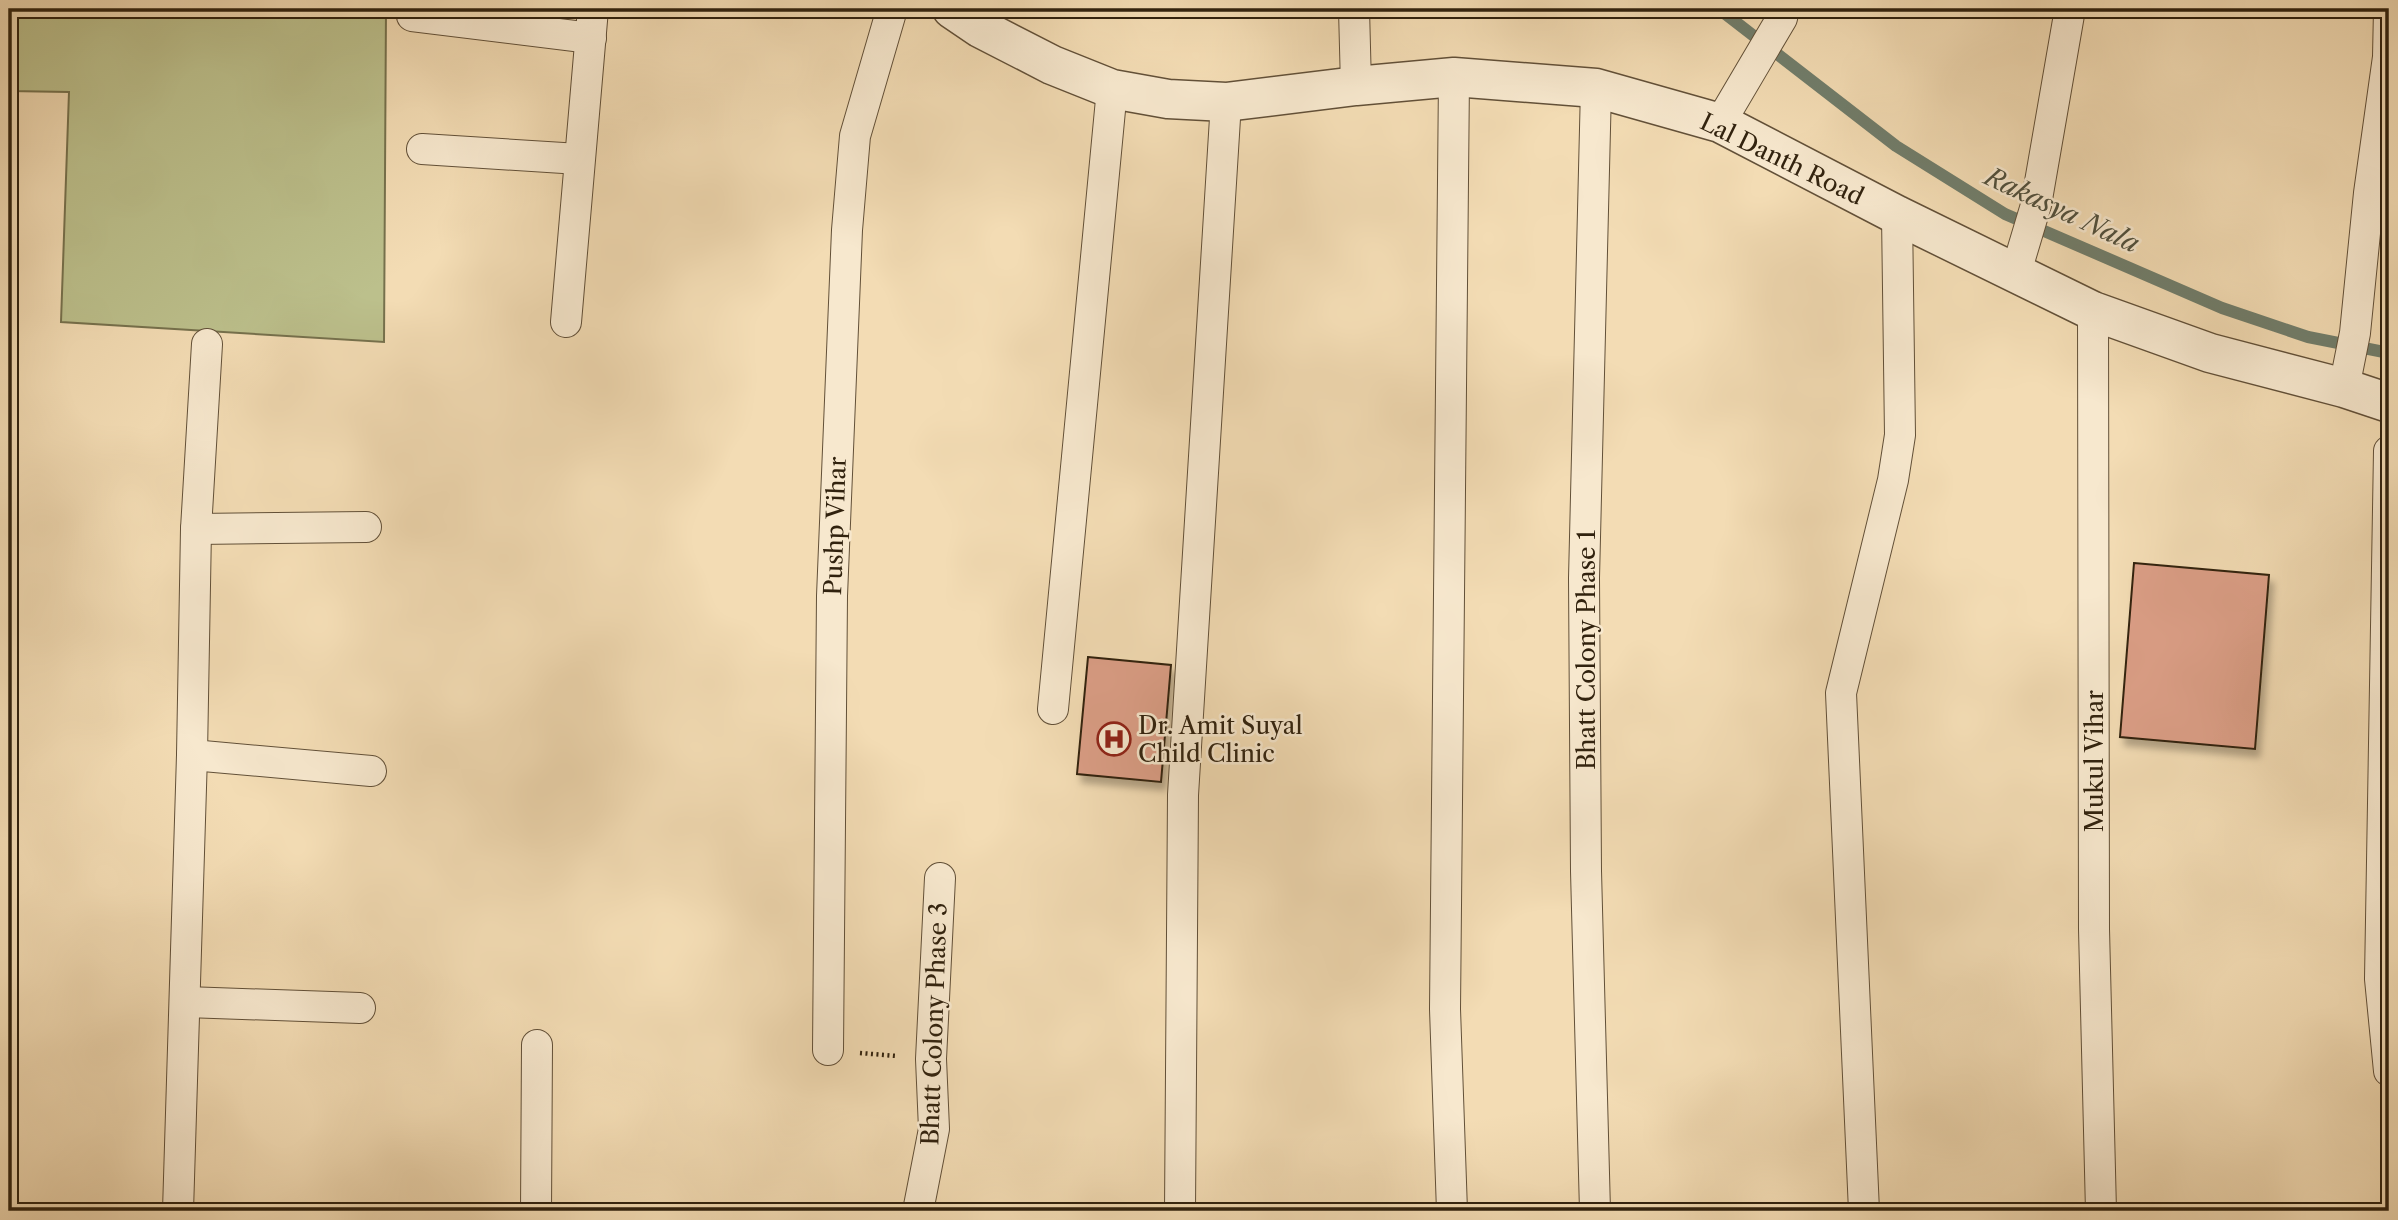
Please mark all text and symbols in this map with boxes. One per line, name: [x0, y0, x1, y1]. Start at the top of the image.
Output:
street label: Lal Danth Road: [1696, 107, 1869, 211]
water label: Rakasya Nala: [1978, 159, 2145, 260]
street label: Pushp Vihar: [818, 456, 852, 596]
street label: Bhatt Colony Phase 1: [1572, 530, 1601, 770]
street label: Mukul Vihar: [2080, 690, 2109, 832]
place label: Dr. Amit Suyal Child Clinic: [1138, 711, 1303, 768]
hospital icon: Dr. Amit Suyal Child Clinic: [1095, 720, 1133, 758]
street label: Bhatt Colony Phase 3: [915, 902, 953, 1146]

